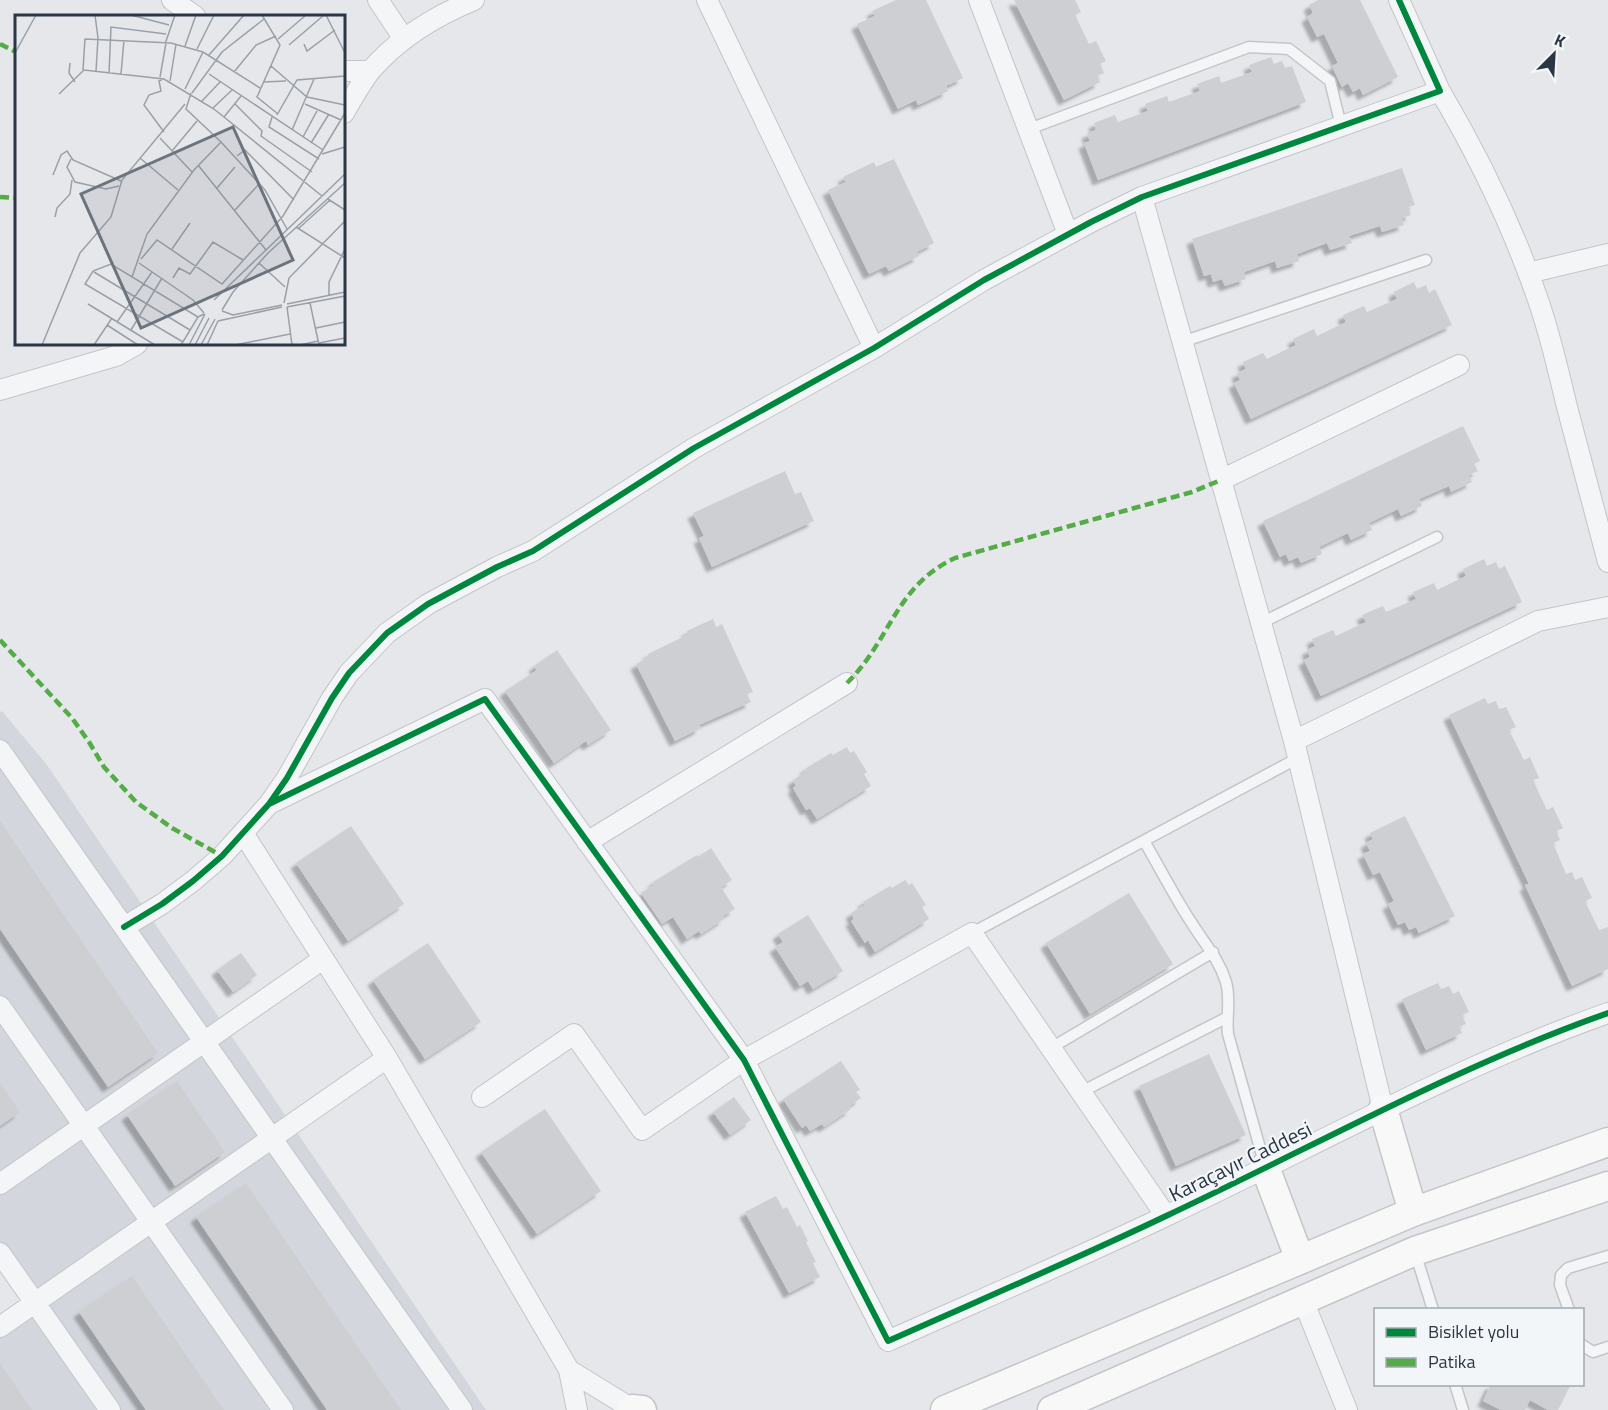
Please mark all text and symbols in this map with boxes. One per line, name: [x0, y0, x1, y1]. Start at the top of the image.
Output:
inset map: [15, 15, 345, 345]
north arrow: [1524, 24, 1584, 84]
text: K: [1551, 27, 1570, 53]
street label: Karaçayır Caddesi: [1163, 1113, 1317, 1209]
legend: [1374, 1308, 1584, 1386]
text: Bisiklet yolu: [1428, 1318, 1519, 1345]
text: Patika: [1428, 1348, 1475, 1375]

